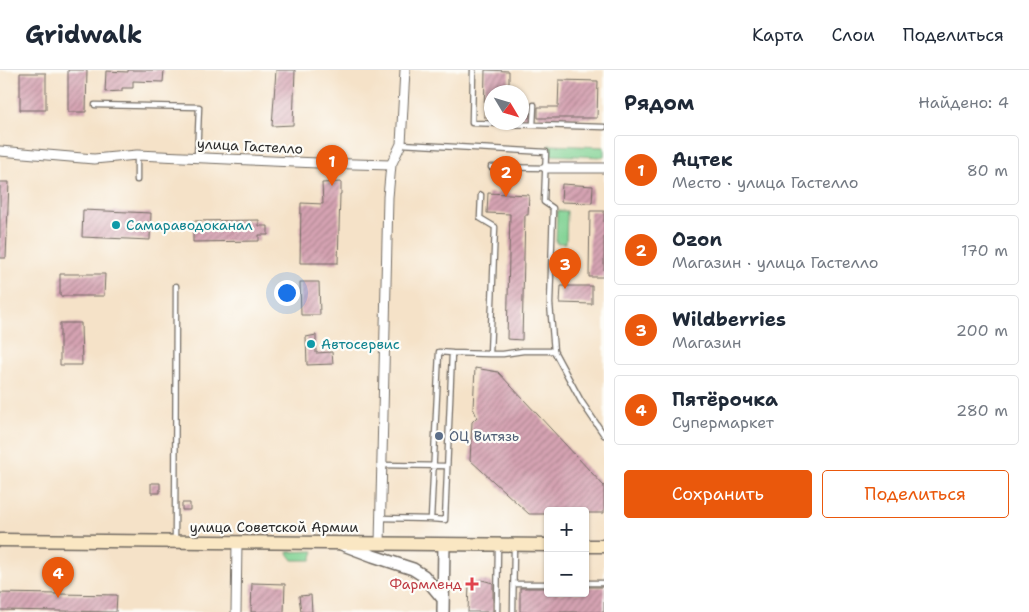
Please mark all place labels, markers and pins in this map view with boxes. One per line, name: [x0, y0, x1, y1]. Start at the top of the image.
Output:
pin: 1: [316, 145, 348, 186]
pin: 2: [490, 156, 522, 197]
place label: Самараводоканал: [126, 216, 253, 234]
marker: Самараводоканал: [110, 219, 122, 231]
pin: 3: [549, 248, 581, 289]
place label: Автосервис: [321, 335, 400, 353]
marker: Автосервис: [305, 338, 317, 350]
place label: ОЦ Витязь: [449, 427, 519, 445]
marker: ОЦ Витязь: [433, 430, 445, 442]
pin: 4: [42, 557, 74, 598]
place label: Фармленд: [390, 575, 462, 593]
marker: Фармленд: [466, 578, 478, 590]

